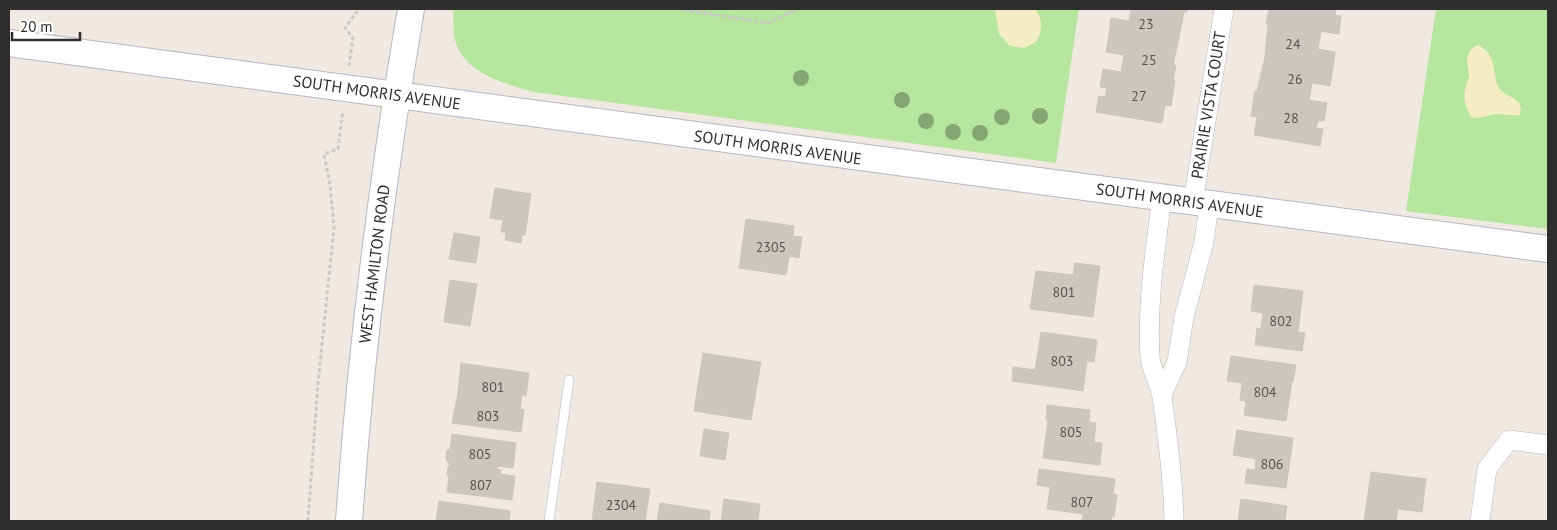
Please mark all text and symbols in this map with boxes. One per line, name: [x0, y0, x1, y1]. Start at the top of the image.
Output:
scale bar: [12, 10, 80, 42]
house number: 23: [1138, 15, 1154, 33]
text: 20 m: [20, 17, 53, 36]
street label: PRAIRIE VISTA COURT: [1186, 30, 1230, 180]
house number: 24: [1285, 35, 1301, 53]
house number: 25: [1141, 51, 1157, 69]
street label: SOUTH MORRIS AVENUE: [292, 70, 462, 114]
house number: 26: [1287, 70, 1303, 88]
house number: 27: [1131, 87, 1147, 105]
house number: 28: [1283, 109, 1299, 127]
street label: SOUTH MORRIS AVENUE: [693, 125, 863, 169]
street label: SOUTH MORRIS AVENUE: [1095, 178, 1265, 222]
street label: WEST HAMILTON ROAD: [354, 183, 394, 345]
house number: 2305: [756, 238, 786, 256]
house number: 801: [1053, 283, 1075, 301]
house number: 802: [1270, 312, 1292, 330]
house number: 803: [1051, 352, 1073, 370]
house number: 801: [482, 378, 504, 396]
house number: 804: [1254, 383, 1277, 401]
house number: 803: [477, 407, 499, 425]
house number: 805: [1060, 423, 1082, 441]
house number: 805: [469, 445, 491, 463]
house number: 806: [1261, 455, 1283, 473]
house number: 807: [470, 476, 492, 494]
house number: 807: [1071, 493, 1093, 511]
house number: 2304: [606, 496, 637, 514]

